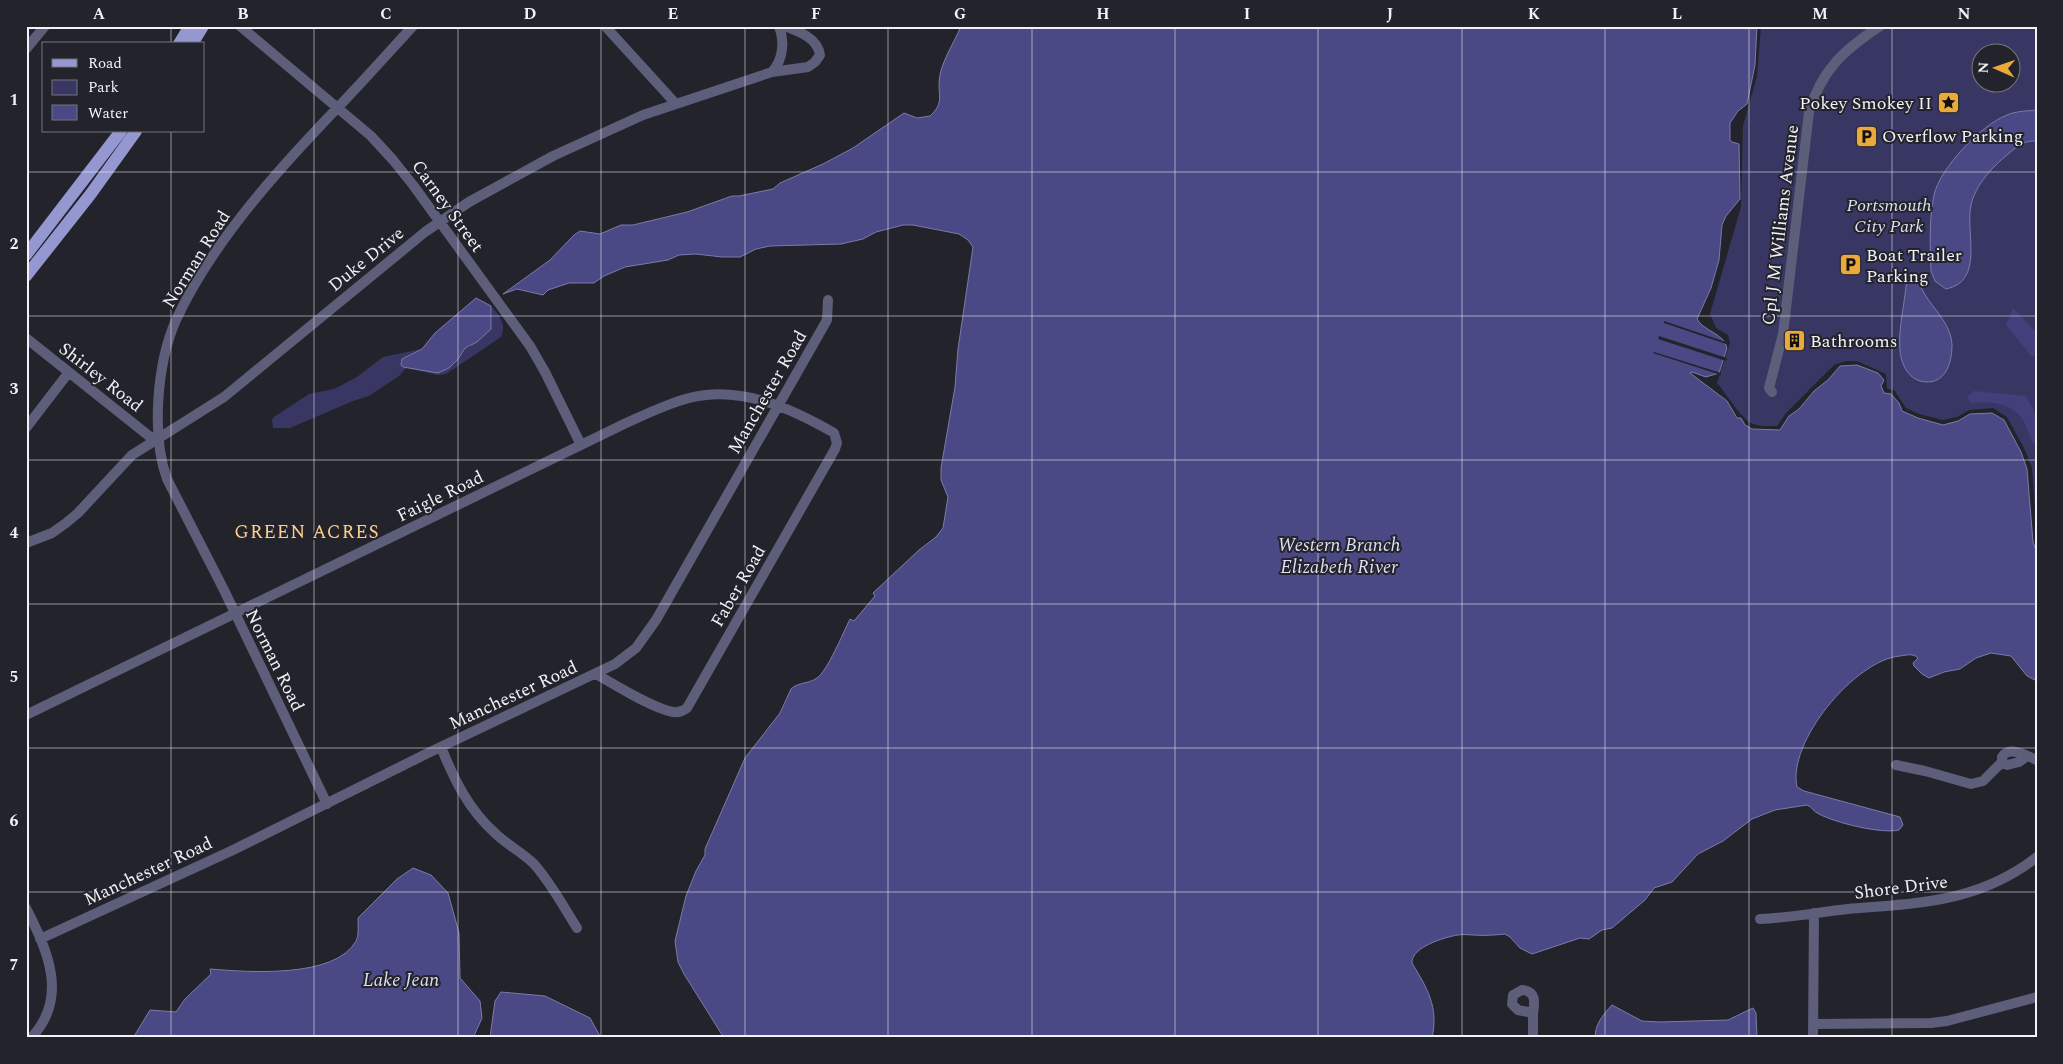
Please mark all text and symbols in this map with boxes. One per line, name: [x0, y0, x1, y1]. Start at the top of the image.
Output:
text: A: [93, 2, 106, 26]
text: B: [237, 2, 249, 26]
text: C: [380, 2, 392, 26]
text: D: [524, 2, 537, 26]
text: E: [668, 2, 678, 26]
text: F: [811, 2, 821, 26]
text: G: [954, 2, 966, 26]
text: H: [1096, 2, 1110, 26]
text: I: [1244, 2, 1250, 26]
text: J: [1387, 2, 1394, 26]
text: K: [1528, 2, 1541, 26]
text: L: [1672, 2, 1682, 26]
text: M: [1812, 2, 1828, 26]
text: N: [1957, 2, 1971, 26]
legend: [42, 42, 205, 132]
north arrow: [1970, 42, 2020, 92]
text: Road: [88, 52, 122, 75]
text: N: [1973, 61, 1994, 74]
text: Park: [88, 76, 119, 99]
text: 1: [10, 88, 18, 112]
place label: Pokey Smokey II: [1799, 90, 1932, 117]
place icon: Pokey Smokey II: [1936, 91, 1960, 115]
text: Water: [88, 102, 128, 125]
street label: Cpl J M Williams Avenue: [1755, 123, 1806, 327]
place label: Overflow Parking: [1882, 123, 2023, 150]
parking icon: Overflow Parking: [1854, 124, 1878, 148]
street label: Carney Street: [405, 154, 490, 258]
park label: Portsmouth City Park: [1846, 192, 1932, 240]
street label: Norman Road: [156, 205, 237, 313]
street label: Duke Drive: [322, 220, 410, 299]
text: 2: [10, 232, 19, 256]
place label: Boat Trailer Parking: [1866, 242, 1962, 290]
parking icon: Boat Trailer Parking: [1838, 253, 1862, 277]
street label: Manchester Road: [721, 325, 814, 459]
place label: Bathrooms: [1810, 328, 1897, 355]
building icon: Bathrooms: [1782, 329, 1806, 353]
street label: Shirley Road: [53, 336, 149, 419]
text: 3: [10, 377, 19, 401]
street label: Faigle Road: [392, 464, 488, 529]
district label: GREEN ACRES: [234, 518, 380, 547]
text: 4: [10, 521, 19, 545]
water label: Western Branch Elizabeth River: [1277, 531, 1401, 582]
street label: Faber Road: [704, 540, 773, 632]
street label: Norman Road: [238, 604, 311, 716]
street label: Manchester Road: [444, 654, 582, 737]
text: 5: [10, 665, 18, 689]
text: 6: [10, 809, 19, 833]
street label: Manchester Road: [79, 830, 217, 913]
street label: Shore Drive: [1853, 868, 1949, 907]
text: 7: [10, 953, 19, 977]
water label: Lake Jean: [363, 966, 439, 995]

